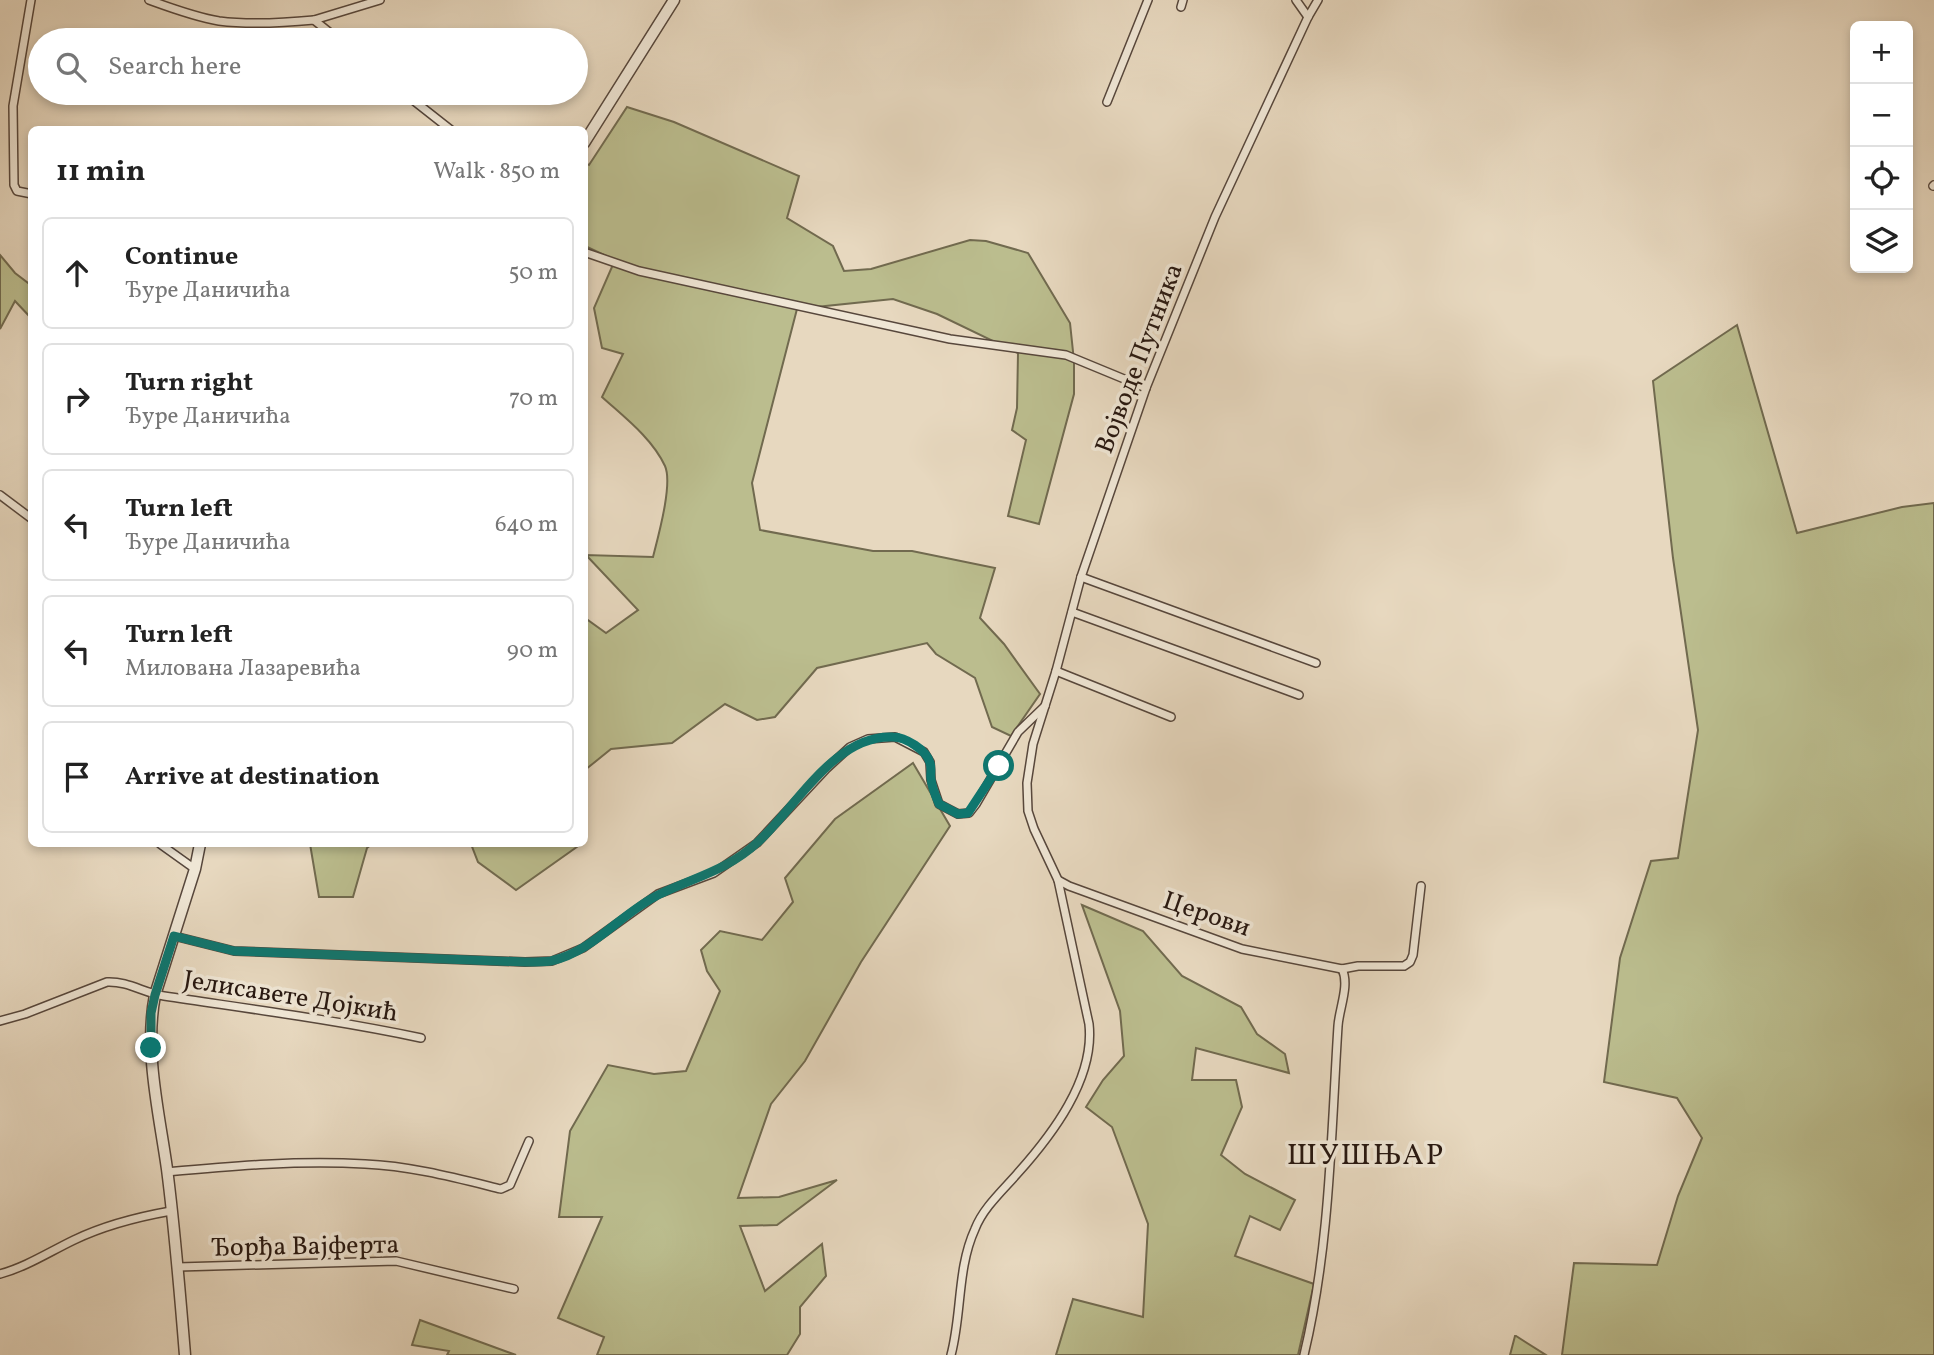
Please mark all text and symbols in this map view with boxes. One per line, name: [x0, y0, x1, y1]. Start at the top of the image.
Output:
map controls: [1850, 21, 1913, 273]
button: +: [1850, 21, 1913, 84]
search box: [28, 28, 588, 105]
icon: search: [52, 48, 90, 86]
text: Search here: [108, 49, 241, 85]
button: −: [1850, 84, 1913, 147]
button: locate: [1850, 147, 1913, 210]
text: 11 min: [56, 151, 146, 193]
text: Walk · 850 m: [433, 156, 560, 188]
button: layers: [1850, 210, 1913, 273]
text: Continue: [125, 239, 238, 275]
icon: ahead: [58, 254, 96, 292]
text: 50 m: [509, 257, 558, 289]
street label: Војводе Путника: [1087, 259, 1193, 459]
text: Ђуре Даничића: [125, 275, 291, 307]
text: Turn right: [125, 365, 253, 401]
icon: right: [58, 380, 96, 418]
text: 70 m: [509, 383, 558, 415]
text: Ђуре Даничића: [125, 401, 291, 433]
text: Turn left: [125, 491, 233, 527]
icon: left: [58, 506, 96, 544]
text: 640 m: [495, 509, 558, 541]
text: Ђуре Даничића: [125, 527, 291, 559]
text: Turn left: [125, 617, 233, 653]
icon: left: [58, 632, 96, 670]
text: 90 m: [507, 635, 558, 667]
text: Милована Лазаревића: [125, 653, 361, 685]
route start: [983, 750, 1014, 781]
icon: arrive: [58, 758, 96, 796]
text: Arrive at destination: [125, 759, 380, 795]
street label: Церови: [1158, 883, 1255, 947]
street label: Јелисавете Дојкић: [181, 962, 400, 1032]
route end: [135, 1032, 166, 1063]
district label: ШУШЊАР: [1287, 1135, 1445, 1177]
street label: Ђорђа Вајферта: [210, 1227, 400, 1267]

